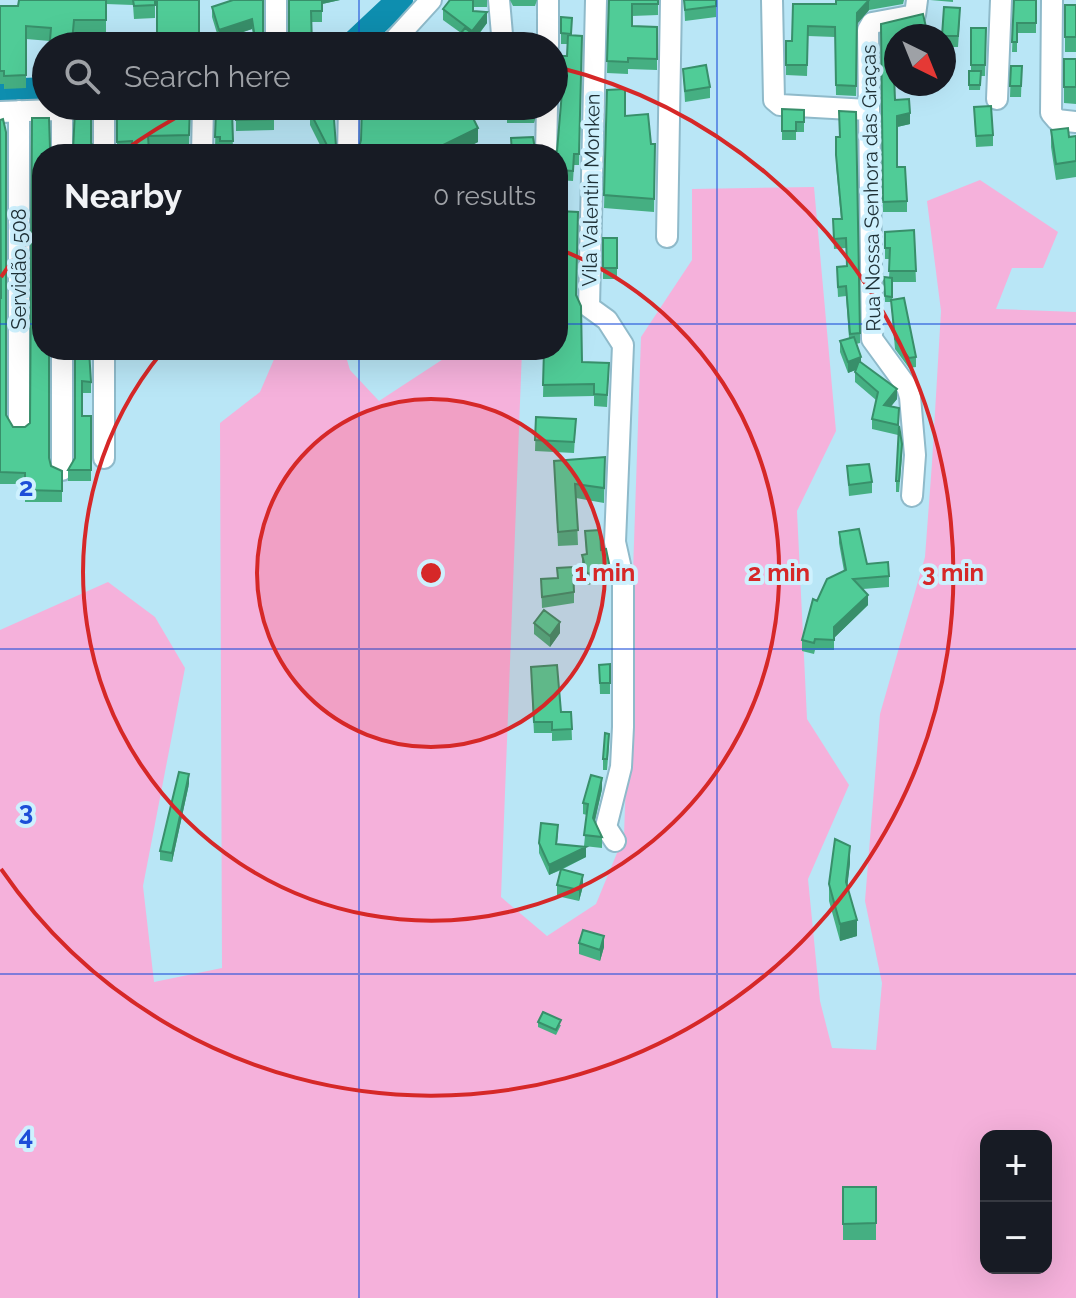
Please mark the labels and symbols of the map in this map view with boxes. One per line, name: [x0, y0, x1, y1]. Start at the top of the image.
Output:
north arrow: [884, 24, 956, 96]
street label: Rua Nossa Senhora das Graças: [856, 44, 886, 332]
street label: Vila Valentin Monken: [577, 93, 605, 287]
street label: Servidão 508: [7, 208, 31, 330]
text: 2: [19, 472, 33, 502]
text: 1 min: [575, 558, 635, 587]
text: 2 min: [748, 558, 810, 587]
text: 3 min: [922, 558, 984, 587]
centre of rings: [417, 559, 445, 587]
text: 3: [19, 796, 33, 826]
text: 4: [19, 1121, 33, 1151]

